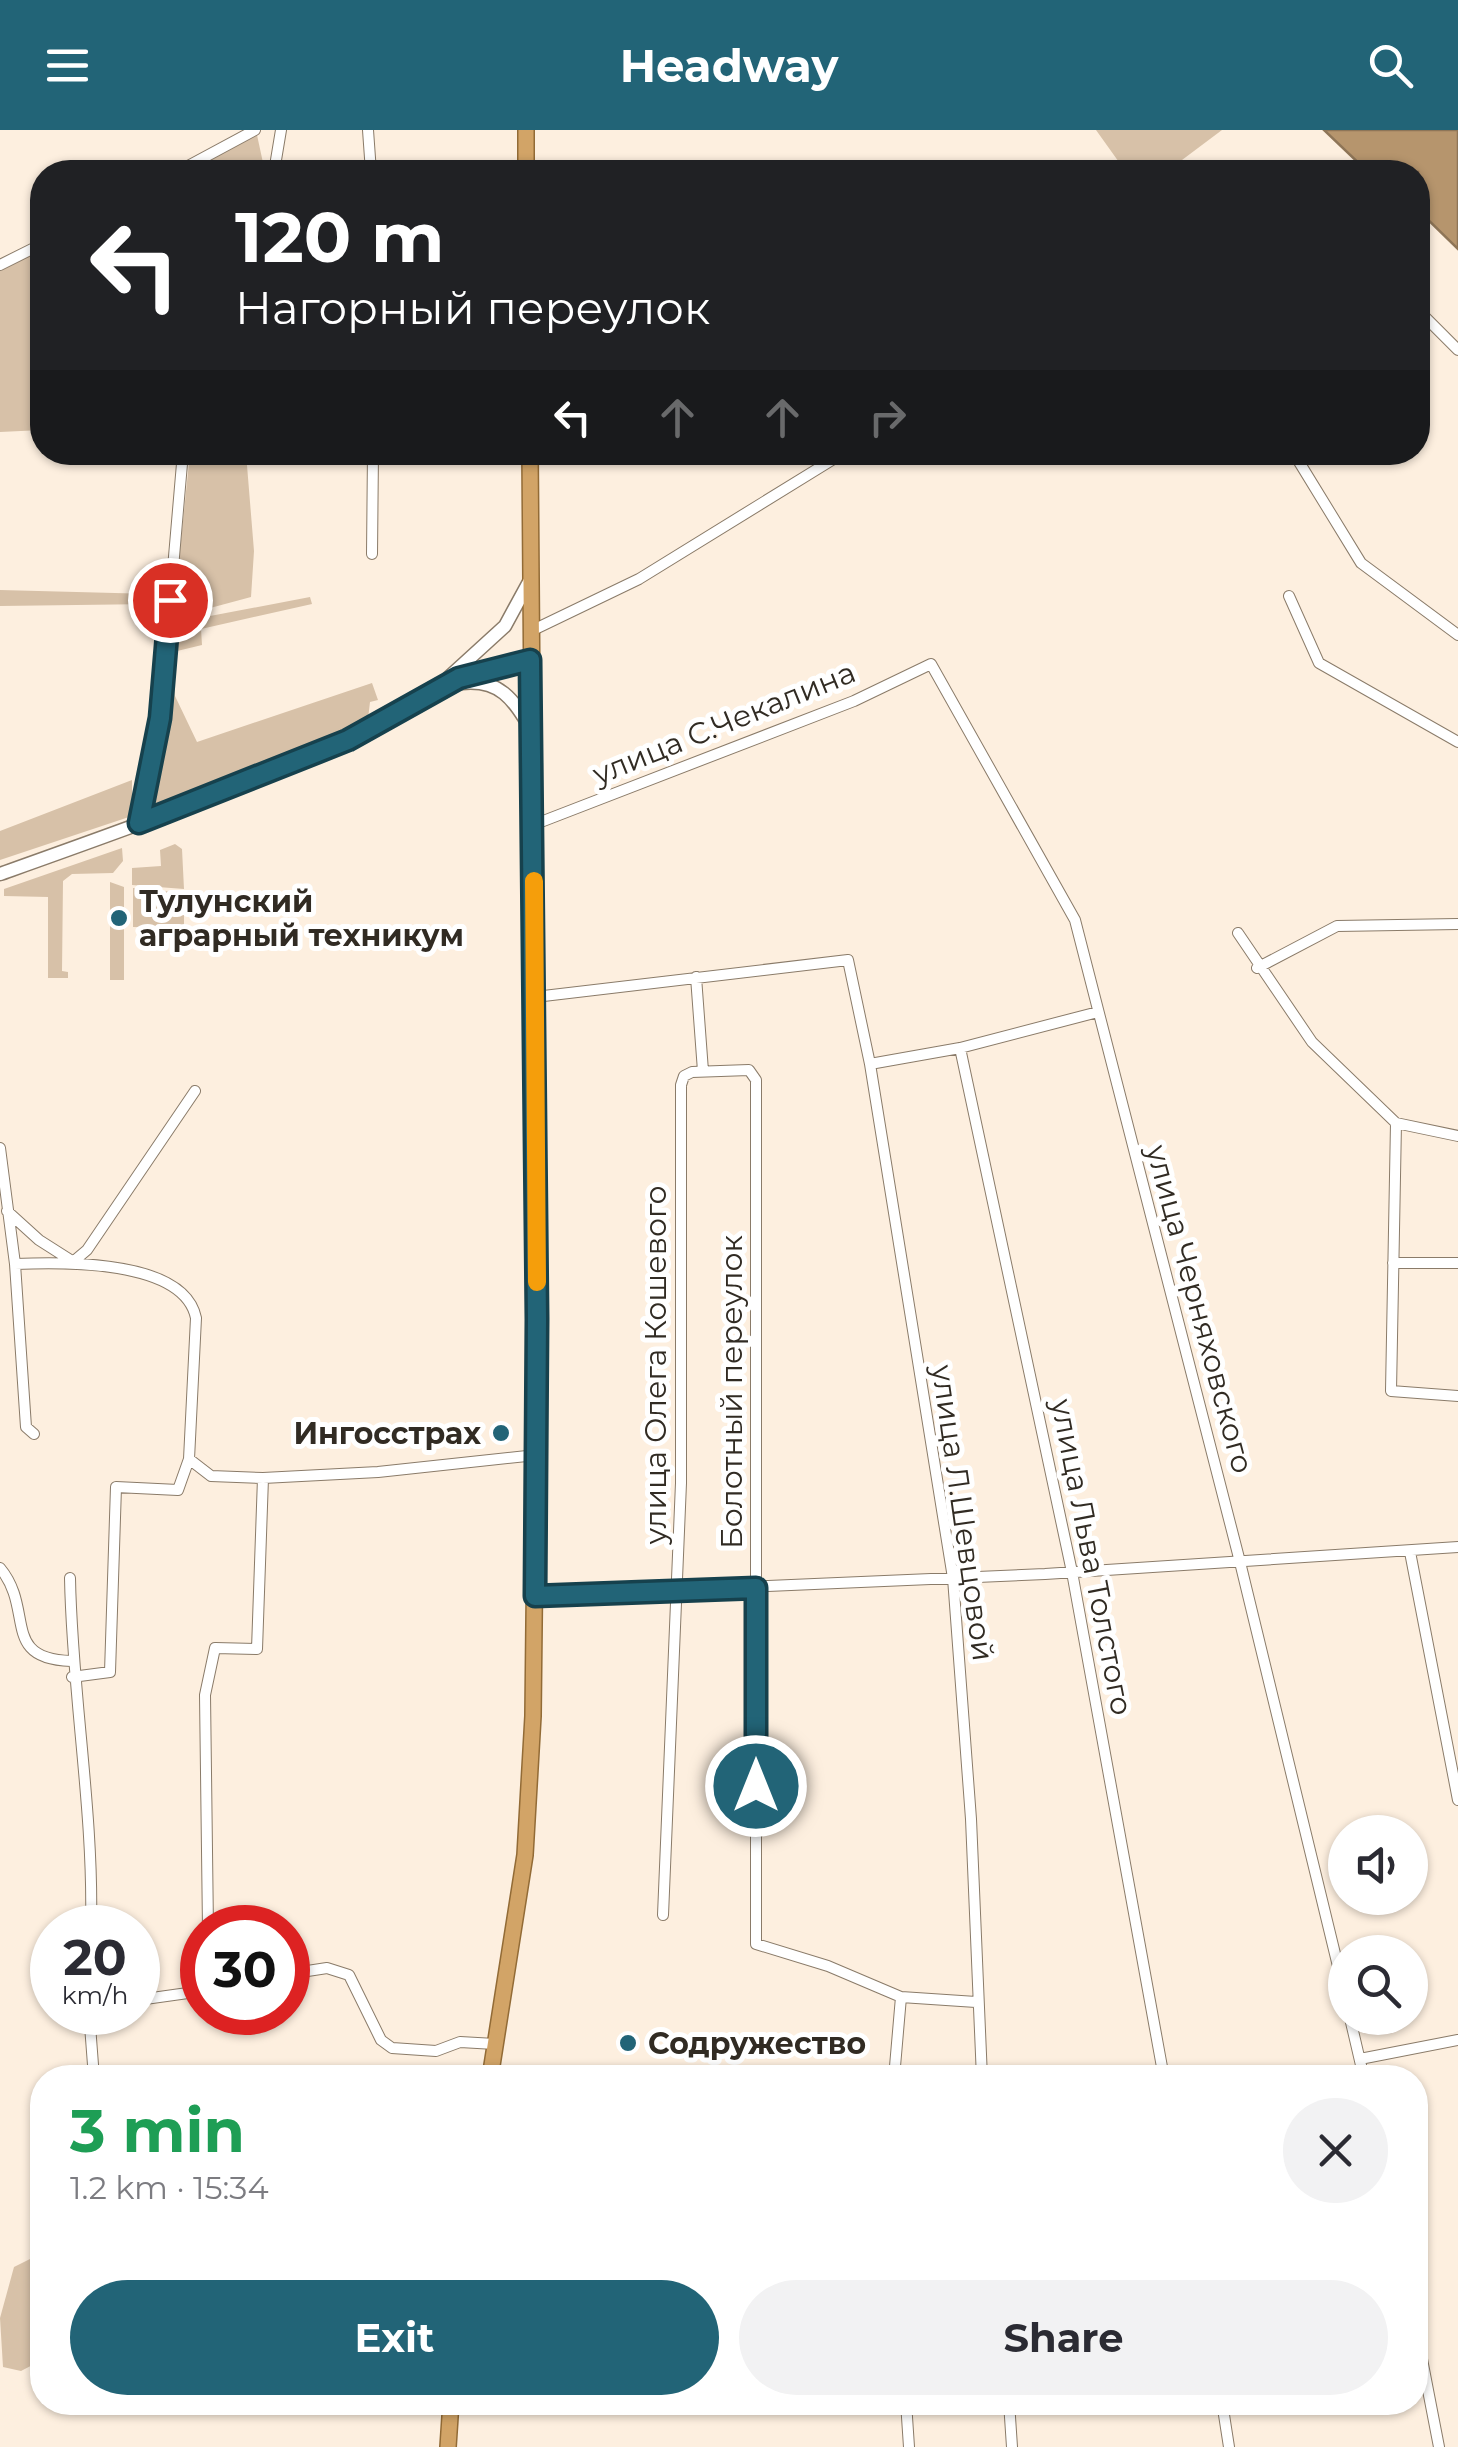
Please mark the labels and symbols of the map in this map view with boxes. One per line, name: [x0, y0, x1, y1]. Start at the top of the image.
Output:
pin: [128, 558, 213, 643]
street label: улица С.Чекалина: [586, 653, 861, 793]
place label: Тулунский аграрный техникум: [139, 883, 464, 954]
marker: Тулунский аграрный техникум: [108, 907, 130, 929]
street label: улица Черняховского: [1138, 1140, 1262, 1477]
street label: улица Олега Кошевого: [637, 1185, 674, 1546]
street label: Болотный переулок: [713, 1235, 750, 1549]
street label: улица Л.Шевцовой: [924, 1362, 1002, 1663]
street label: улица Льва Толстого: [1043, 1395, 1141, 1718]
place label: Ингосстрах: [293, 1415, 481, 1452]
marker: Ингосстрах: [490, 1422, 512, 1444]
position arrow: [704, 1734, 808, 1838]
speed limit sign: 30: [180, 1905, 310, 2035]
place label: Содружество: [648, 2025, 866, 2062]
marker: Содружество: [617, 2032, 639, 2054]

